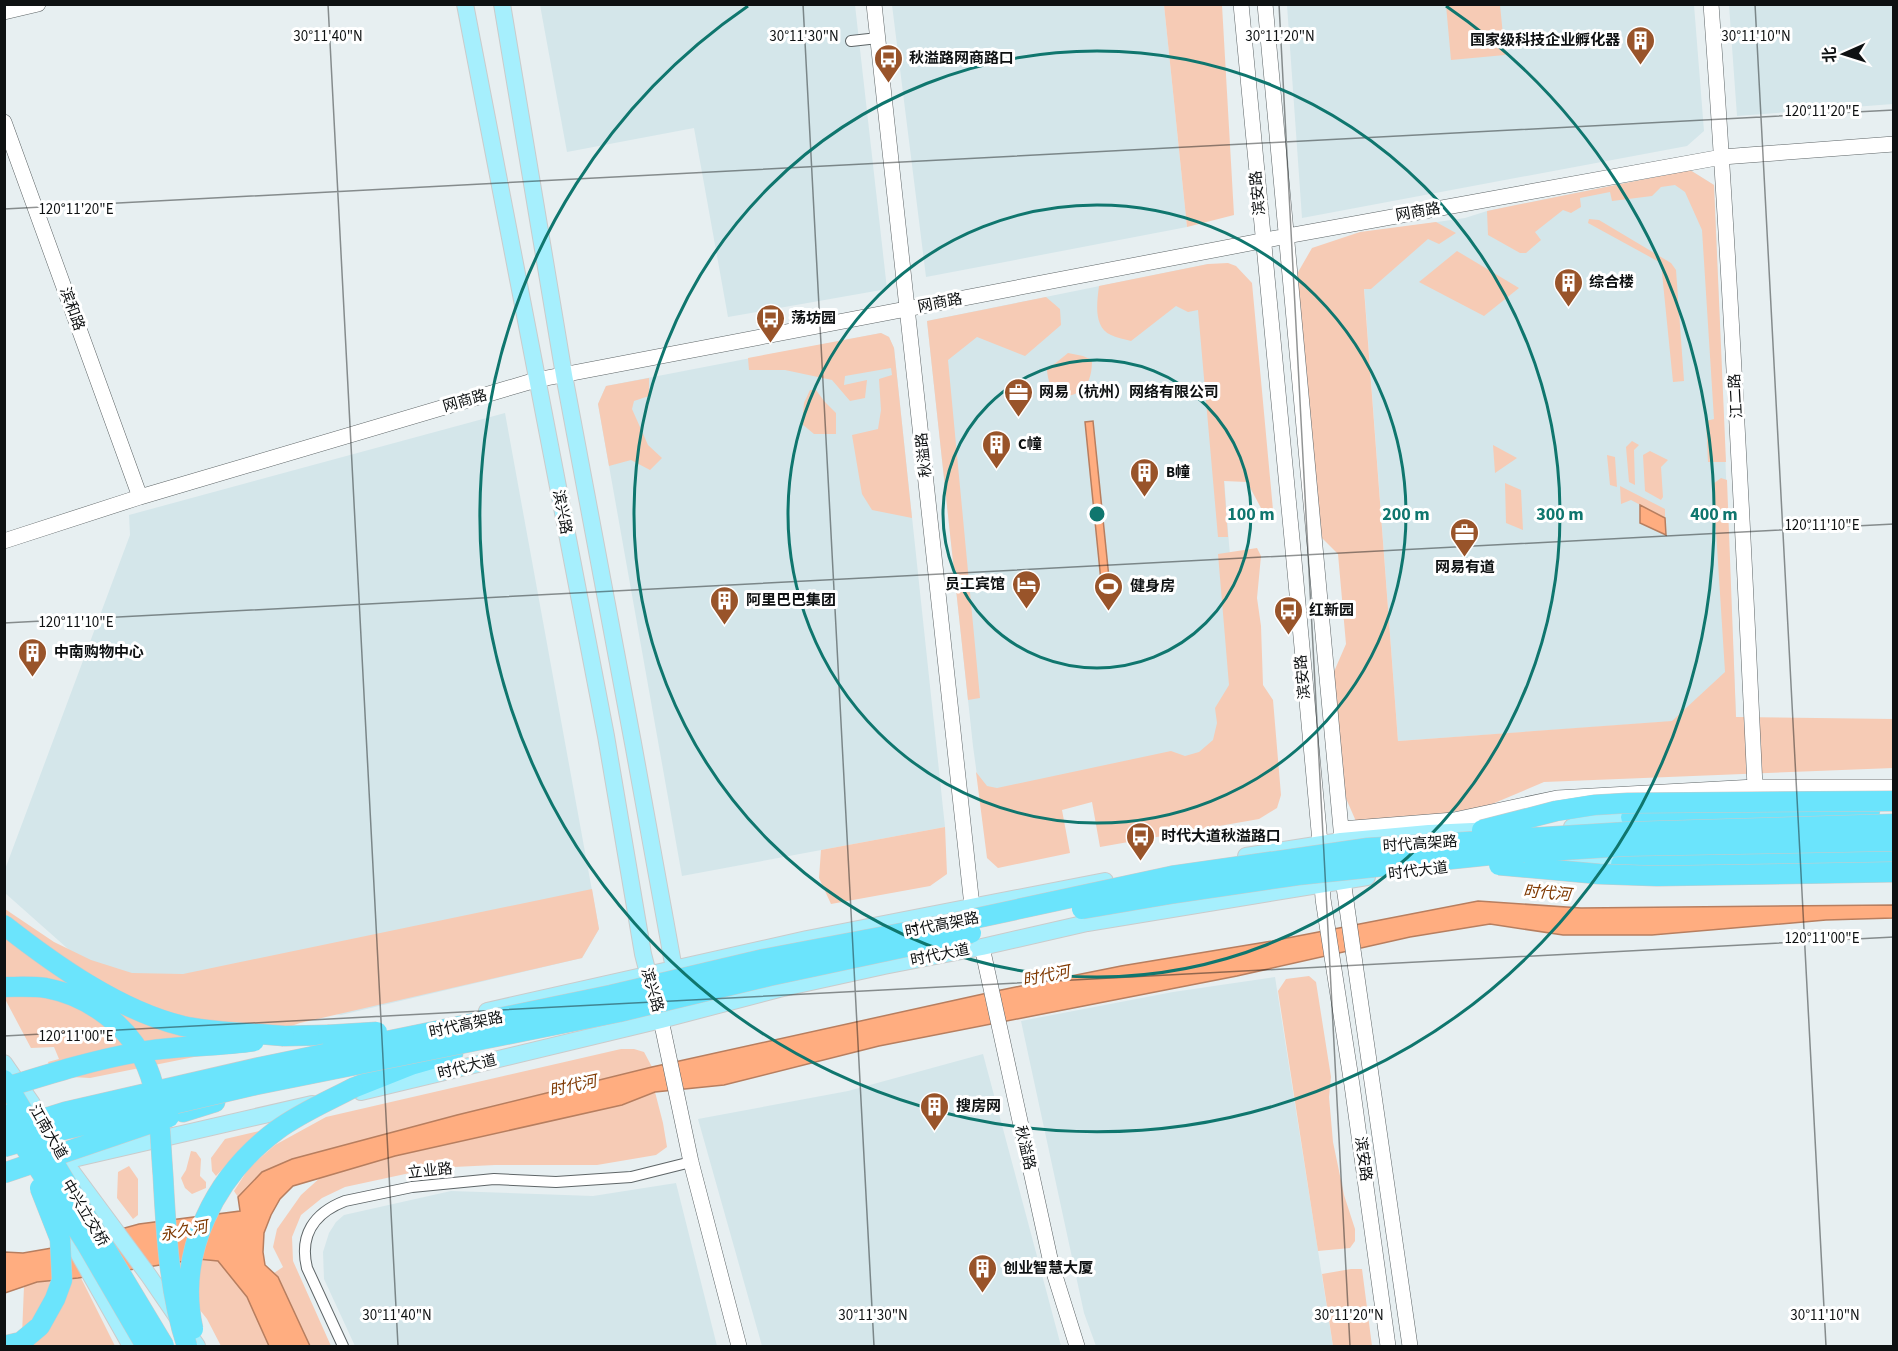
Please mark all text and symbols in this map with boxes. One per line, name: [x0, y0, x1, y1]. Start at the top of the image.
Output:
building icon: 国家级科技企业孵化器: [1625, 24, 1657, 66]
north arrow: [1814, 24, 1874, 84]
text: 30°11'40"N: [293, 26, 363, 47]
text: 30°11'30"N: [769, 26, 839, 47]
text: 30°11'20"N: [1245, 26, 1315, 47]
text: 30°11'10"N: [1721, 26, 1791, 47]
place label: 国家级科技企业孵化器: [1470, 30, 1621, 51]
bus stop icon: 秋溢路网商路口: [872, 42, 904, 84]
text: 北: [1819, 46, 1841, 63]
place label: 秋溢路网商路口: [909, 48, 1014, 69]
text: 120°11'20"E: [1784, 101, 1860, 122]
street label: 滨安路: [1246, 170, 1270, 216]
street label: 网商路: [1394, 198, 1442, 226]
text: 120°11'20"E: [38, 199, 114, 220]
building icon: 综合楼: [1552, 266, 1584, 308]
place label: 综合楼: [1589, 272, 1634, 293]
street label: 滨和路: [54, 284, 90, 334]
street label: 网商路: [916, 288, 964, 318]
bus stop icon: 荡坊园: [754, 302, 786, 344]
place label: 荡坊园: [791, 308, 836, 329]
street label: 江二路: [1724, 373, 1748, 419]
office icon: 网易（杭州）网络有限公司: [1002, 376, 1034, 418]
place label: 网易（杭州）网络有限公司: [1039, 382, 1219, 403]
street label: 网商路: [440, 385, 490, 417]
building icon: C幢: [981, 428, 1013, 470]
street label: 秋溢路: [911, 432, 937, 478]
place label: C幢: [1018, 434, 1042, 455]
building icon: B幢: [1129, 456, 1161, 498]
place label: B幢: [1166, 462, 1190, 483]
street label: 滨兴路: [547, 488, 577, 536]
text: 100 m: [1227, 502, 1275, 527]
text: 200 m: [1382, 502, 1430, 527]
text: 300 m: [1536, 502, 1584, 527]
text: 400 m: [1690, 502, 1738, 527]
centre of rings: [1087, 504, 1107, 524]
text: 120°11'10"E: [1784, 515, 1860, 536]
office icon: 网易有道: [1449, 516, 1481, 558]
place label: 网易有道: [1435, 557, 1495, 578]
hotel icon: 员工宾馆: [1010, 568, 1042, 610]
sports icon: 健身房: [1093, 570, 1125, 612]
place label: 员工宾馆: [945, 574, 1005, 595]
place label: 健身房: [1130, 576, 1175, 597]
building icon: 阿里巴巴集团: [709, 584, 741, 626]
place label: 阿里巴巴集团: [746, 590, 836, 611]
bus stop icon: 红新园: [1272, 594, 1304, 636]
place label: 红新园: [1309, 600, 1354, 621]
text: 120°11'10"E: [38, 612, 114, 633]
building icon: 中南购物中心: [17, 636, 49, 678]
place label: 中南购物中心: [54, 642, 144, 663]
street label: 滨安路: [1291, 654, 1315, 700]
bus stop icon: 时代大道秋溢路口: [1124, 820, 1156, 862]
place label: 时代大道秋溢路口: [1161, 826, 1281, 847]
street label: 时代高架路: [1382, 831, 1458, 857]
street label: 时代大道: [1387, 857, 1449, 885]
water label: 时代河: [1522, 880, 1575, 906]
street label: 时代高架路: [903, 908, 981, 942]
text: 120°11'00"E: [1784, 928, 1860, 949]
street label: 时代大道: [909, 939, 971, 971]
water label: 时代河: [1020, 960, 1075, 991]
street label: 滨兴路: [636, 965, 668, 1015]
street label: 时代高架路: [427, 1007, 505, 1043]
text: 120°11'00"E: [38, 1026, 114, 1047]
street label: 时代大道: [435, 1050, 499, 1084]
water label: 时代河: [547, 1070, 602, 1102]
building icon: 搜房网: [919, 1090, 951, 1132]
place label: 搜房网: [956, 1096, 1001, 1117]
street label: 江南大道: [24, 1101, 72, 1163]
street label: 秋溢路: [1010, 1124, 1040, 1172]
street label: 滨安路: [1349, 1135, 1377, 1183]
street label: 立业路: [407, 1158, 453, 1184]
street label: 中兴立交桥: [57, 1175, 113, 1251]
water label: 永久河: [158, 1215, 213, 1246]
building icon: 创业智慧大厦: [966, 1252, 998, 1294]
place label: 创业智慧大厦: [1003, 1258, 1093, 1279]
text: 30°11'40"N: [362, 1305, 432, 1326]
text: 30°11'30"N: [838, 1305, 908, 1326]
text: 30°11'20"N: [1314, 1305, 1384, 1326]
text: 30°11'10"N: [1790, 1305, 1860, 1326]

